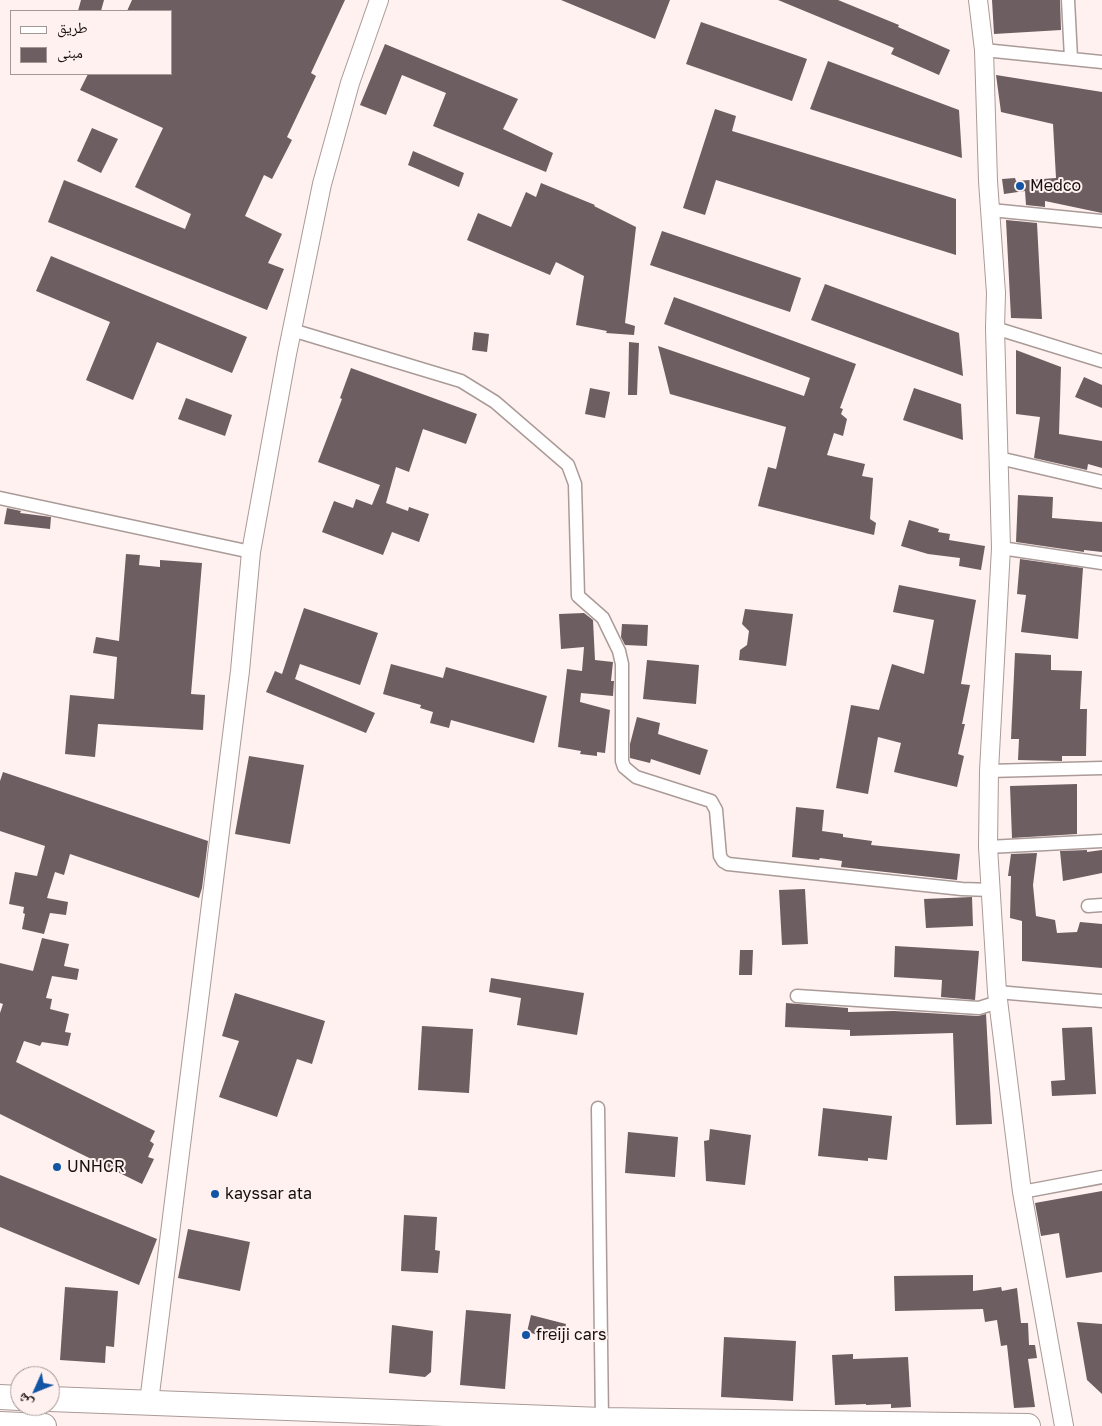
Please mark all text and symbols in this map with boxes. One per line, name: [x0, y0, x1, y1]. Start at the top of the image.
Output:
legend: [10, 10, 172, 75]
text: طريق: [57, 18, 88, 36]
text: مبنى: [57, 43, 83, 61]
place label: Medco: [1030, 176, 1081, 196]
marker: Medco: [1014, 180, 1026, 192]
place label: UNHCR: [67, 1157, 125, 1177]
marker: UNHCR: [51, 1161, 63, 1173]
place label: kayssar ata: [225, 1184, 312, 1204]
marker: kayssar ata: [209, 1188, 221, 1200]
place label: freiji cars: [536, 1325, 607, 1345]
marker: freiji cars: [520, 1329, 532, 1341]
north arrow: [10, 1366, 60, 1416]
text: ش: [13, 1390, 36, 1412]

